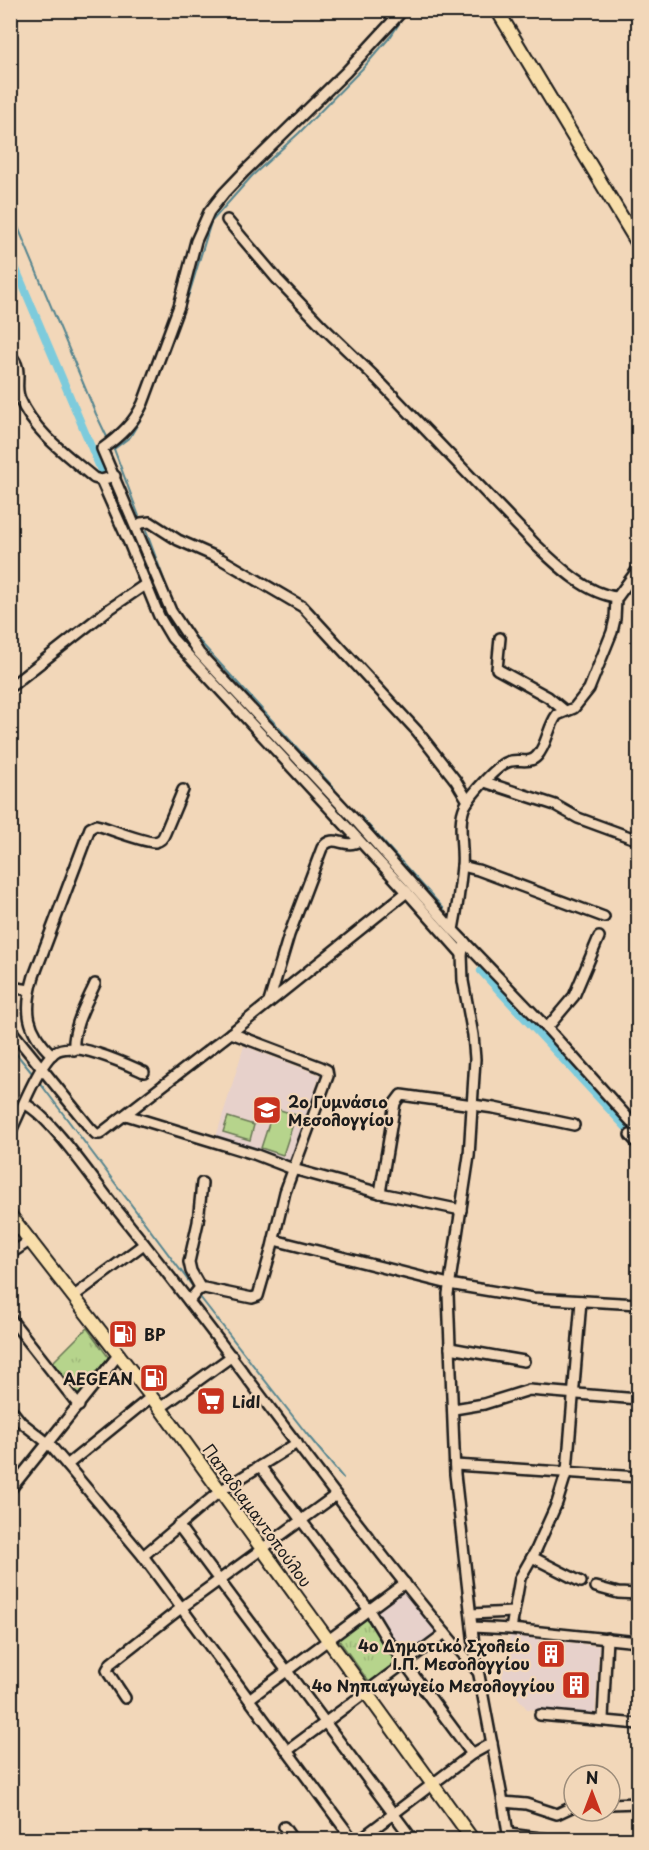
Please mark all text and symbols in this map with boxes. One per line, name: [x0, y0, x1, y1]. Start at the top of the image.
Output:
place label: 2ο Γυμνάσιο Μεσολογγίου: [288, 1089, 394, 1131]
school or university icon: 2ο Γυμνάσιο Μεσολογγίου: [251, 1094, 283, 1126]
fuel station icon: BP: [107, 1318, 139, 1350]
place label: BP: [144, 1322, 166, 1346]
fuel station icon: AEGEAN: [138, 1362, 170, 1394]
place label: AEGEAN: [63, 1366, 133, 1390]
supermarket icon: Lidl: [195, 1385, 227, 1417]
place label: Lidl: [232, 1389, 260, 1413]
street label: Παπαδιαμαντοπούλου: [198, 1438, 318, 1592]
place label: 4ο Δημοτικό Σχολείο Ι.Π. Μεσολογγίου: [358, 1633, 530, 1675]
building icon: 4ο Δημοτικό Σχολείο Ι.Π. Μεσολογγίου: [535, 1638, 567, 1670]
building icon: 4ο Νηπιαγωγείο Μεσολογγίου: [560, 1669, 592, 1701]
place label: 4ο Νηπιαγωγείο Μεσολογγίου: [312, 1673, 555, 1697]
north arrow: [562, 1763, 622, 1823]
text: N: [586, 1765, 598, 1789]

